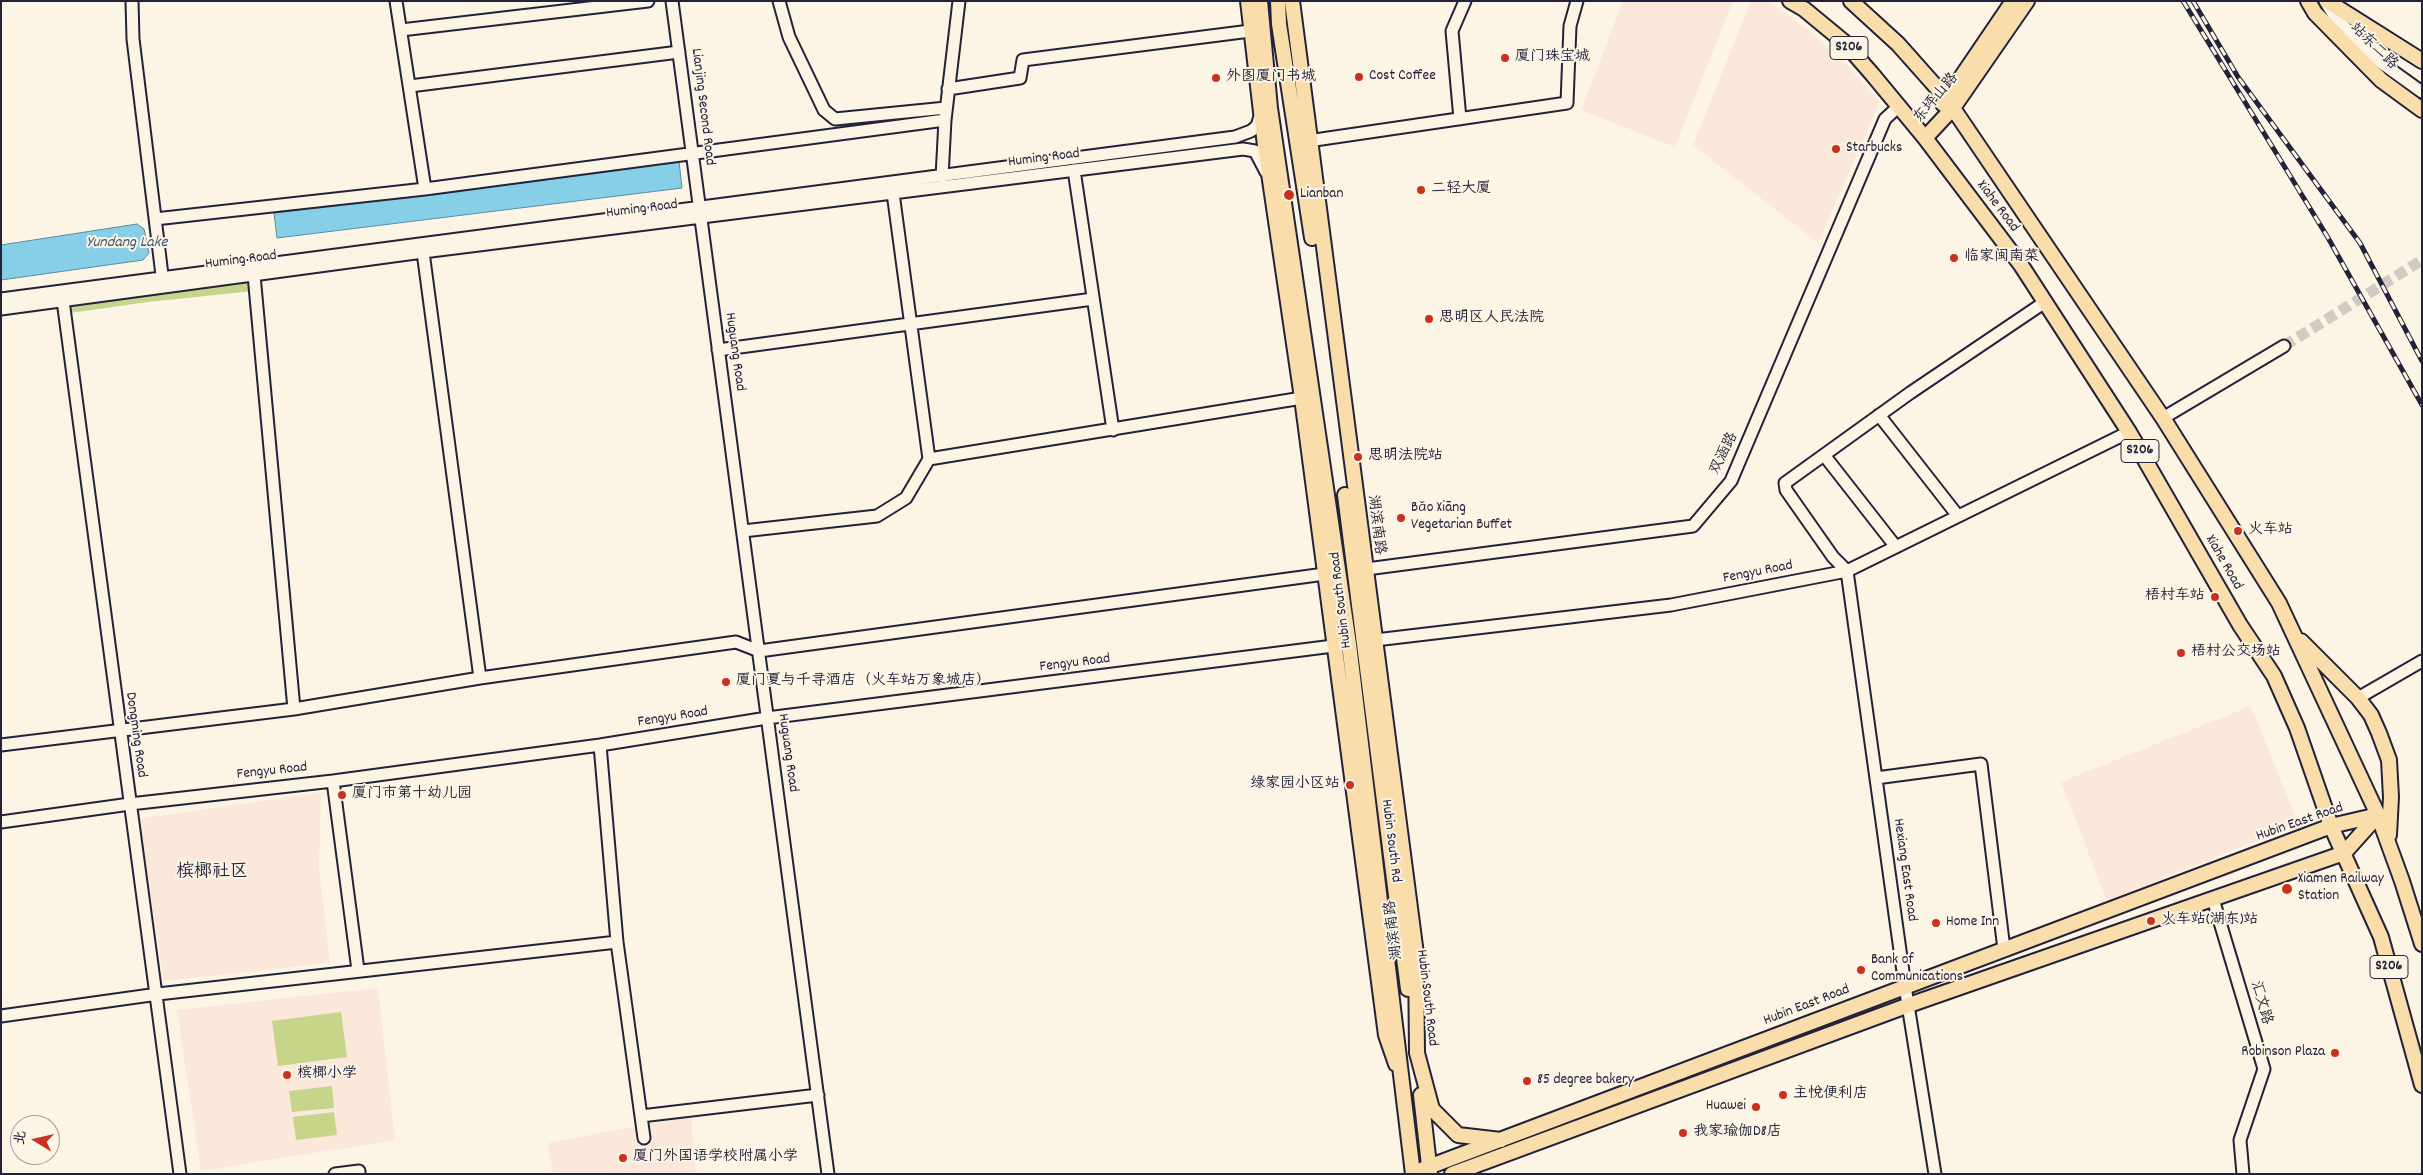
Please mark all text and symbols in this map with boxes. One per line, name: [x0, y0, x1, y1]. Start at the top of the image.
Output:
street label: 站东二路: [2345, 20, 2401, 74]
road number: S206: [1830, 36, 1868, 59]
street label: Lianjing Second Road: [686, 47, 718, 167]
place label: 厦门珠宝城: [1515, 49, 1590, 67]
marker: 厦门珠宝城: [1499, 52, 1511, 64]
place label: Cost Coffee: [1369, 68, 1436, 86]
place label: 外图厦门书城: [1226, 69, 1316, 87]
street label: 东坪山路: [1911, 70, 1963, 128]
marker: Cost Coffee: [1353, 71, 1365, 83]
marker: 外图厦门书城: [1210, 72, 1222, 84]
place label: Starbucks: [1846, 140, 1902, 158]
marker: Starbucks: [1830, 143, 1842, 155]
street label: Huming Road: [1007, 146, 1081, 172]
street label: Xiahe Road: [1972, 178, 2022, 236]
place label: 二轻大厦: [1431, 181, 1491, 199]
marker: 二轻大厦: [1415, 184, 1427, 196]
place label: Lianban: [1300, 186, 1343, 204]
marker: Lianban: [1282, 188, 1296, 202]
street label: Huming Road: [605, 197, 679, 223]
water label: Yundang Lake: [87, 234, 167, 254]
street label: Huming Road: [204, 248, 278, 274]
place label: 临家闽南菜: [1964, 249, 2039, 267]
marker: 临家闽南菜: [1948, 252, 1960, 264]
place label: 思明区人民法院: [1439, 310, 1544, 328]
street label: Huguang Road: [720, 312, 748, 392]
marker: 思明区人民法院: [1423, 313, 1435, 325]
street label: 双涵路: [1707, 430, 1743, 478]
road number: S206: [2121, 440, 2159, 462]
place label: 思明法院站: [1368, 448, 1443, 466]
marker: 思明法院站: [1352, 451, 1364, 463]
street label: 湖滨南路: [1362, 494, 1388, 556]
place label: Bǎo Xiāng Vegetarian Buffet: [1411, 500, 1512, 535]
marker: Bǎo Xiāng Vegetarian Buffet: [1395, 512, 1407, 524]
place label: 火车站: [2248, 522, 2293, 540]
marker: 火车站: [2232, 525, 2244, 537]
street label: Xiahe Road: [2200, 533, 2246, 593]
street label: Hubin South Road: [1327, 551, 1357, 649]
street label: Fengyu Road: [1722, 557, 1794, 589]
place label: 梧村车站: [2145, 588, 2205, 606]
marker: 梧村车站: [2209, 591, 2221, 603]
place label: 梧村公交场站: [2191, 644, 2281, 662]
marker: 梧村公交场站: [2175, 647, 2187, 659]
street label: Fengyu Road: [1039, 651, 1111, 677]
place label: 厦门夏与千寻酒店（火车站万象城店）: [736, 673, 991, 691]
marker: 厦门夏与千寻酒店（火车站万象城店）: [720, 676, 732, 688]
street label: Dongming Road: [120, 691, 150, 779]
street label: Fengyu Road: [637, 704, 709, 732]
street label: Huguang Road: [773, 713, 801, 793]
street label: Fengyu Road: [236, 759, 308, 785]
place label: 绿家园小区站: [1250, 776, 1340, 794]
marker: 绿家园小区站: [1344, 779, 1356, 791]
place label: 厦门市第十幼儿园: [352, 786, 472, 804]
marker: 厦门市第十幼儿园: [336, 789, 348, 801]
street label: Hubin South Rd: [1376, 798, 1404, 884]
street label: Hubin East Road: [2254, 800, 2346, 846]
street label: Hexiang East Road: [1888, 817, 1920, 923]
district label: 槟榔社区: [176, 863, 248, 885]
place label: Xiamen Railway Station: [2298, 871, 2384, 906]
marker: Xiamen Railway Station: [2280, 882, 2294, 896]
street label: 湖滨南路: [1382, 899, 1408, 961]
place label: 火车站(湖东)站: [2161, 912, 2258, 930]
place label: Home Inn: [1946, 914, 1999, 932]
marker: 火车站(湖东)站: [2145, 915, 2157, 927]
marker: Home Inn: [1930, 917, 1942, 929]
street label: Hubin South Road: [1411, 949, 1441, 1047]
place label: Bank of Communications: [1871, 952, 1963, 987]
road number: S206: [2370, 956, 2408, 979]
marker: Bank of Communications: [1855, 964, 1867, 976]
street label: 汇文路: [2245, 979, 2275, 1027]
street label: Hubin East Road: [1761, 981, 1853, 1031]
place label: Robinson Plaza: [2241, 1044, 2325, 1062]
marker: Robinson Plaza: [2329, 1047, 2341, 1059]
place label: 槟榔小学: [297, 1066, 357, 1084]
marker: 槟榔小学: [281, 1069, 293, 1081]
place label: 85 degree bakery: [1537, 1072, 1634, 1090]
marker: 85 degree bakery: [1521, 1075, 1533, 1087]
place label: 主悦便利店: [1793, 1086, 1868, 1104]
marker: 主悦便利店: [1777, 1089, 1789, 1101]
place label: Huawei: [1706, 1098, 1746, 1116]
marker: Huawei: [1750, 1101, 1762, 1113]
north arrow: [10, 1115, 60, 1165]
place label: 我家瑜伽D8店: [1693, 1124, 1782, 1142]
marker: 我家瑜伽D8店: [1677, 1127, 1689, 1139]
text: 北: [10, 1129, 32, 1146]
place label: 厦门外国语学校附属小学: [633, 1149, 798, 1167]
marker: 厦门外国语学校附属小学: [617, 1152, 629, 1164]

